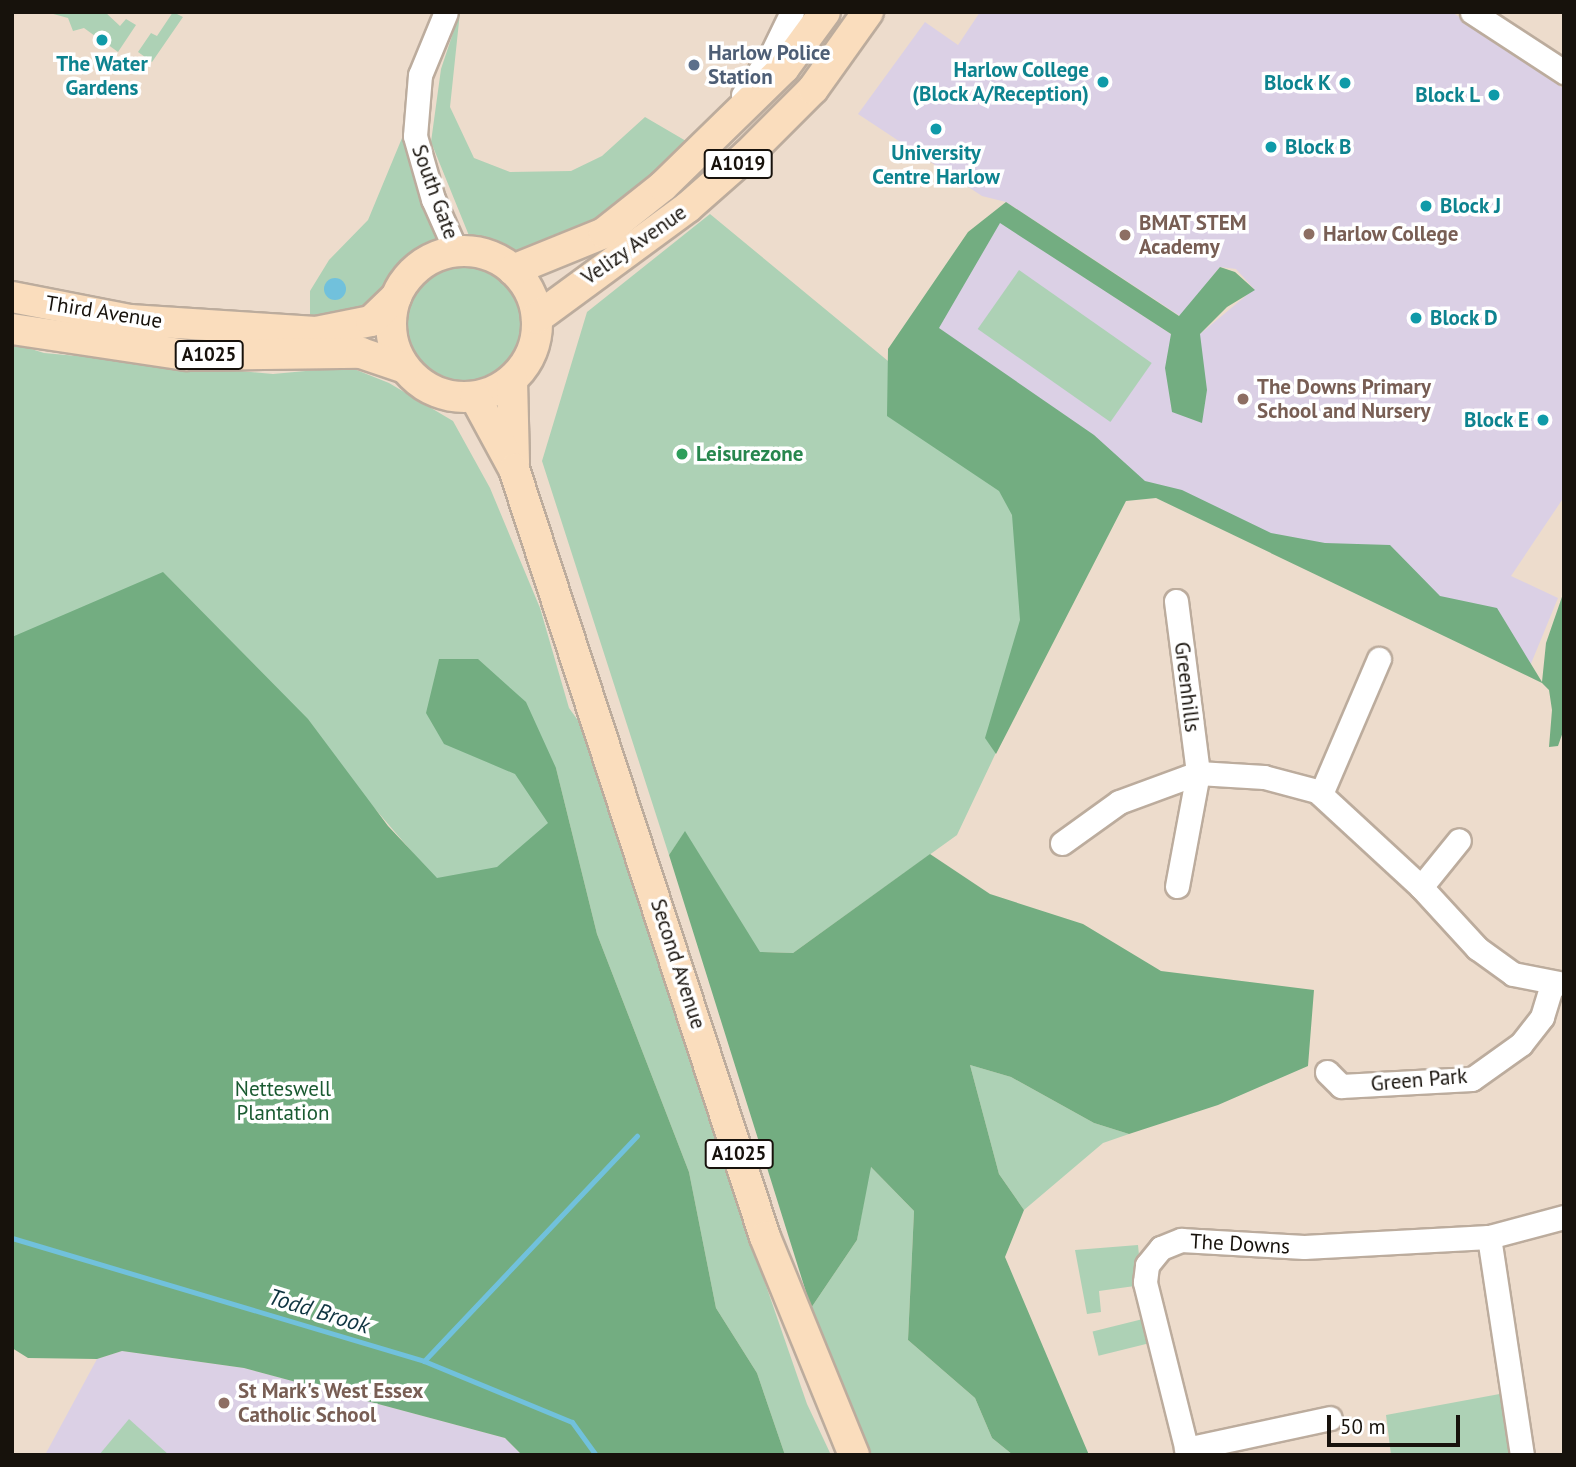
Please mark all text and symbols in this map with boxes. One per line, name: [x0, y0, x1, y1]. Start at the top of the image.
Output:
marker: The Water Gardens: [94, 32, 110, 48]
place label: Harlow Police Station: [708, 40, 831, 90]
place label: The Water Gardens: [56, 51, 148, 101]
marker: Harlow Police Station: [686, 57, 702, 73]
place label: Harlow College (Block A/Reception): [911, 57, 1089, 107]
place label: Block K: [1263, 70, 1331, 96]
marker: Harlow College (Block A/Reception): [1095, 74, 1111, 90]
marker: Block K: [1337, 75, 1353, 91]
place label: Block L: [1415, 82, 1480, 108]
marker: Block L: [1486, 87, 1502, 103]
marker: University Centre Harlow: [928, 121, 944, 137]
place label: Block B: [1285, 134, 1352, 160]
marker: Block B: [1263, 139, 1279, 155]
place label: University Centre Harlow: [872, 140, 1000, 190]
street label: South Gate: [406, 141, 464, 243]
road number: A1019: [703, 148, 773, 180]
place label: Block J: [1440, 193, 1502, 219]
marker: Block J: [1418, 198, 1434, 214]
street label: Velizy Avenue: [576, 199, 692, 291]
place label: BMAT STEM Academy: [1139, 210, 1247, 260]
place label: Harlow College: [1323, 221, 1459, 247]
marker: Harlow College: [1301, 226, 1317, 242]
marker: BMAT STEM Academy: [1117, 227, 1133, 243]
street label: Third Avenue: [44, 290, 164, 334]
place label: Block D: [1430, 305, 1498, 331]
marker: Block D: [1408, 310, 1424, 326]
road number: A1025: [174, 340, 244, 370]
place label: The Downs Primary School and Nursery: [1257, 374, 1431, 424]
marker: The Downs Primary School and Nursery: [1235, 391, 1251, 407]
place label: Block E: [1463, 407, 1529, 433]
marker: Block E: [1535, 412, 1551, 428]
place label: Leisurezone: [696, 441, 803, 467]
marker: Leisurezone: [674, 446, 690, 462]
street label: Greenhills: [1169, 640, 1205, 734]
street label: Second Avenue: [645, 896, 711, 1032]
street label: Green Park: [1370, 1063, 1468, 1097]
park label: Netteswell Plantation: [235, 1076, 331, 1126]
road number: A1025: [704, 1138, 774, 1170]
street label: The Downs: [1189, 1229, 1291, 1259]
water label: Todd Brook: [265, 1283, 373, 1339]
place label: St Mark's West Essex Catholic School: [238, 1378, 424, 1428]
marker: St Mark's West Essex Catholic School: [216, 1395, 232, 1411]
scale bar: [1331, 1400, 1464, 1444]
text: 50 m: [1340, 1413, 1386, 1440]

